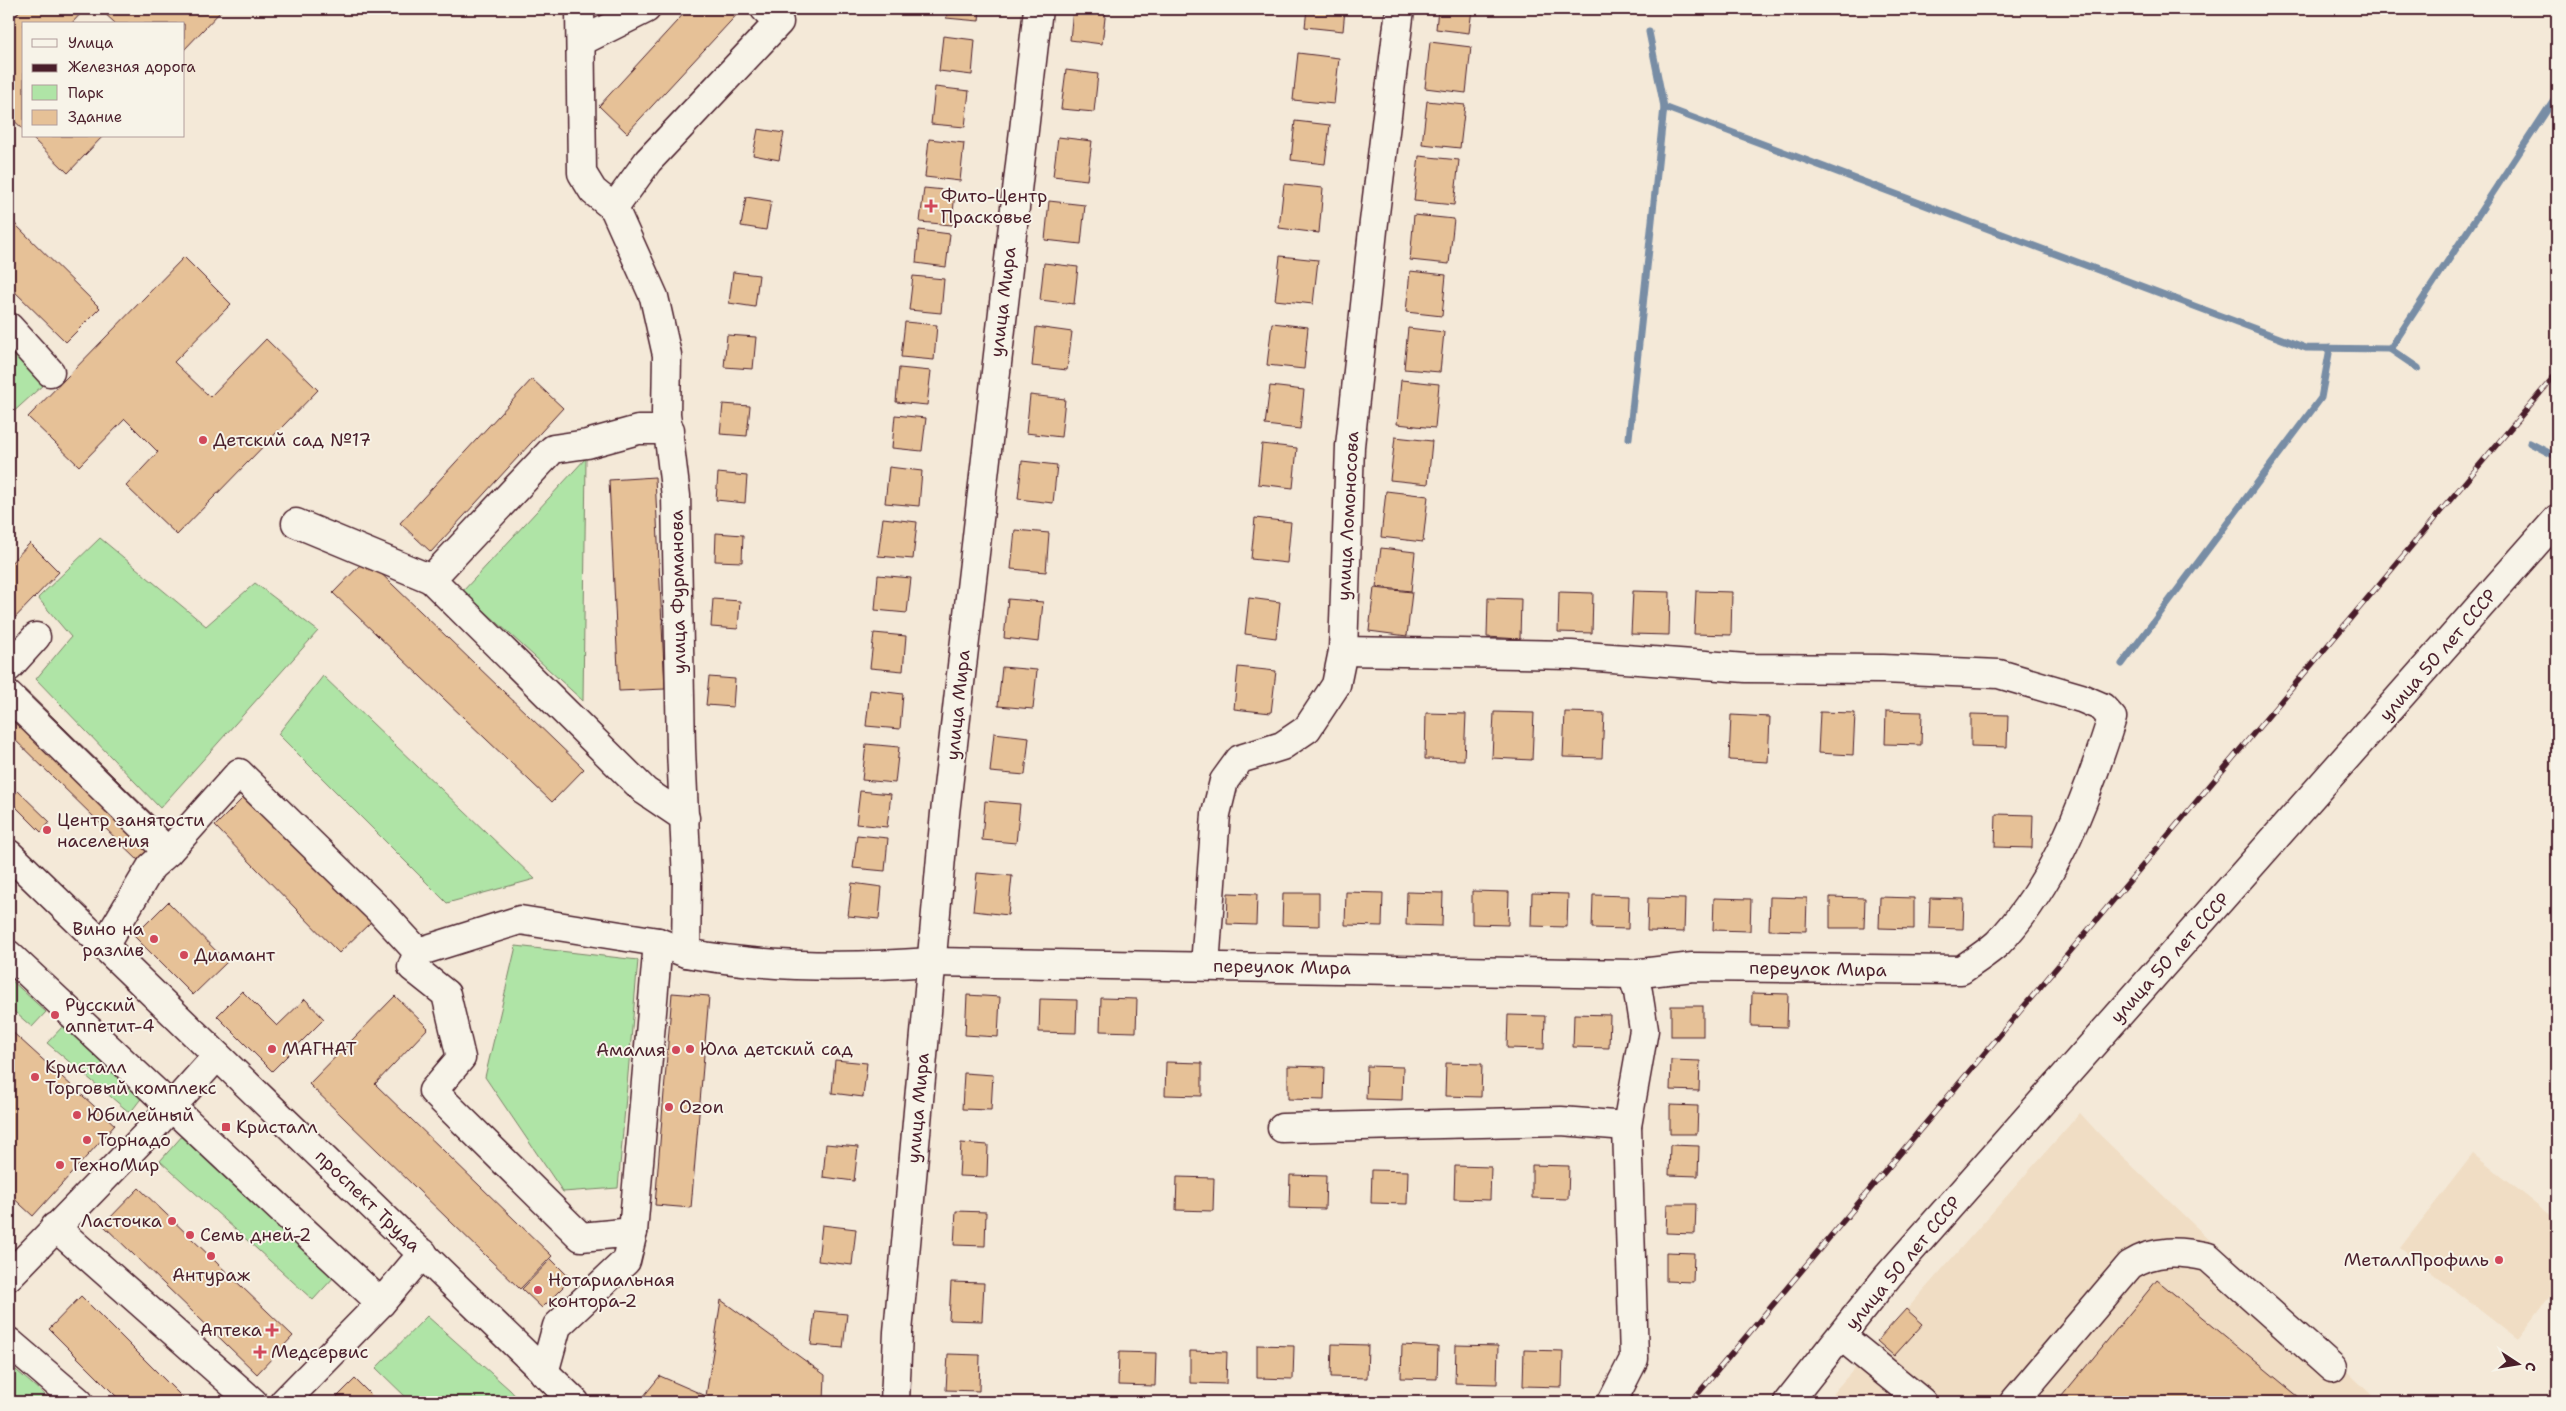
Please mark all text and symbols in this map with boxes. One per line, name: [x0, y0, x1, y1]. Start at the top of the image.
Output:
legend: [22, 22, 185, 138]
text: Улица: [68, 33, 114, 53]
text: Железная дорога: [68, 57, 196, 77]
text: Парк: [68, 83, 104, 103]
text: Здание: [68, 107, 122, 127]
place label: Фито-Центр Прасковье: [941, 184, 1047, 229]
marker: Фито-Центр Прасковье: [925, 200, 937, 212]
street label: улица Мира: [984, 245, 1022, 359]
place label: Детский сад №17: [213, 428, 371, 452]
street label: улица Ломоносова: [1332, 431, 1364, 601]
marker: Детский сад №17: [197, 434, 209, 446]
street label: улица Фурманова: [665, 510, 691, 674]
street label: улица 50 лет СССР: [2374, 584, 2502, 726]
street label: улица Мира: [940, 649, 976, 761]
place label: Центр занятости населения: [57, 808, 205, 853]
marker: Центр занятости населения: [41, 824, 53, 836]
street label: улица 50 лет СССР: [2105, 888, 2235, 1028]
place label: Вино на разлив: [72, 917, 144, 962]
marker: Вино на разлив: [148, 933, 160, 945]
place label: Диамант: [194, 943, 276, 967]
marker: Диамант: [178, 949, 190, 961]
street label: переулок Мира: [1213, 954, 1351, 980]
street label: переулок Мира: [1749, 956, 1887, 982]
place label: Русский аппетит-4: [65, 993, 155, 1038]
marker: Русский аппетит-4: [49, 1009, 61, 1021]
place label: МАГНАТ: [282, 1037, 357, 1061]
place label: Юла детский сад: [700, 1037, 853, 1061]
place label: Амалия: [596, 1038, 666, 1062]
marker: МАГНАТ: [266, 1043, 278, 1055]
marker: Юла детский сад: [684, 1043, 696, 1055]
marker: Амалия: [670, 1044, 682, 1056]
street label: улица Мира: [901, 1052, 935, 1164]
place label: Кристалл Торговый комплекс: [45, 1055, 217, 1100]
marker: Кристалл Торговый комплекс: [29, 1071, 41, 1083]
place label: Ozon: [679, 1095, 724, 1119]
marker: Ozon: [663, 1101, 675, 1113]
place label: Юбилейный: [87, 1103, 194, 1127]
marker: Юбилейный: [71, 1109, 83, 1121]
place label: Кристалл: [236, 1115, 317, 1139]
marker: Кристалл: [220, 1121, 232, 1133]
place label: Торнадо: [97, 1128, 171, 1152]
marker: Торнадо: [81, 1134, 93, 1146]
street label: проспект Труда: [310, 1145, 426, 1257]
place label: ТехноМир: [70, 1153, 159, 1177]
marker: ТехноМир: [54, 1159, 66, 1171]
street label: улица 50 лет СССР: [1840, 1191, 1966, 1335]
place label: Ласточка: [81, 1209, 162, 1233]
marker: Ласточка: [166, 1215, 178, 1227]
place label: Семь дней-2: [200, 1223, 311, 1247]
marker: Семь дней-2: [184, 1229, 196, 1241]
place label: МеталлПрофиль: [2344, 1248, 2489, 1272]
marker: Антураж: [205, 1250, 217, 1262]
marker: МеталлПрофиль: [2493, 1254, 2505, 1266]
place label: Антураж: [172, 1263, 251, 1287]
place label: Нотариальная контора-2: [548, 1268, 675, 1313]
marker: Нотариальная контора-2: [532, 1284, 544, 1296]
place label: Аптека: [200, 1318, 262, 1342]
marker: Аптека: [266, 1324, 278, 1336]
north arrow: [2494, 1338, 2544, 1388]
place label: Медсервис: [271, 1340, 369, 1364]
marker: Медсервис: [253, 1345, 267, 1359]
text: С: [2521, 1361, 2540, 1373]

